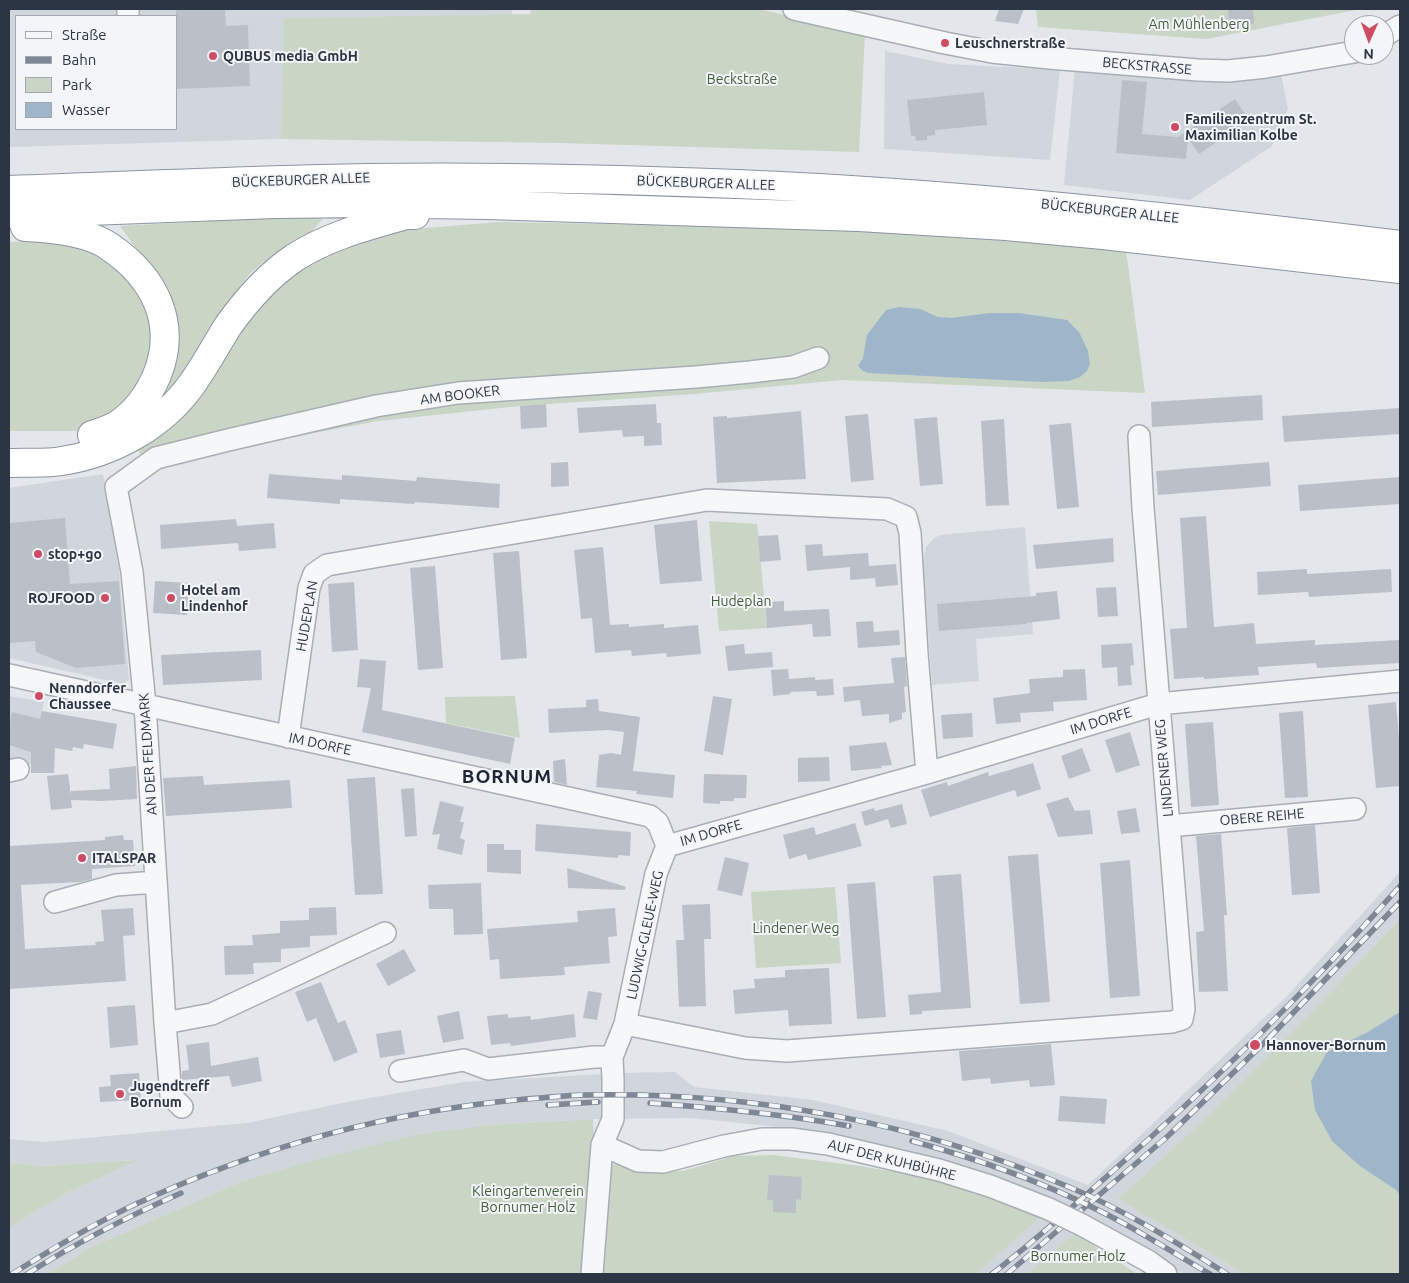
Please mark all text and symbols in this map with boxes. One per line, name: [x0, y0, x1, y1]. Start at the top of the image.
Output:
legend: [15, 15, 178, 130]
north arrow: [1344, 15, 1394, 65]
park label: Am Mühlenberg: [1148, 16, 1250, 32]
text: Straße: [62, 26, 106, 43]
place label: Leuschnerstraße: [955, 35, 1066, 51]
marker: Leuschnerstraße: [939, 37, 951, 49]
text: N: [1363, 46, 1374, 62]
place label: QUBUS media GmbH: [223, 48, 358, 64]
marker: QUBUS media GmbH: [207, 50, 219, 62]
text: Bahn: [62, 51, 96, 68]
street label: BECKSTRASSE: [1102, 54, 1192, 78]
park label: Beckstraße: [707, 71, 777, 87]
text: Park: [62, 76, 92, 93]
text: Wasser: [62, 101, 110, 118]
place label: Familienzentrum St. Maximilian Kolbe: [1185, 111, 1316, 144]
marker: Familienzentrum St. Maximilian Kolbe: [1169, 121, 1181, 133]
street label: BÜCKEBURGER ALLEE: [231, 169, 371, 191]
street label: BÜCKEBURGER ALLEE: [636, 172, 776, 194]
street label: BÜCKEBURGER ALLEE: [1040, 195, 1180, 227]
street label: AM BOOKER: [419, 382, 501, 408]
place label: stop+go: [48, 546, 102, 562]
marker: stop+go: [32, 548, 44, 560]
street label: HUDEPLAN: [292, 579, 322, 653]
place label: Hotel am Lindenhof: [181, 582, 248, 614]
place label: ROJFOOD: [28, 590, 95, 606]
marker: ROJFOOD: [99, 592, 111, 604]
marker: Hotel am Lindenhof: [165, 592, 177, 604]
park label: Hudeplan: [711, 593, 771, 609]
place label: Nenndorfer Chaussee: [49, 680, 126, 712]
marker: Nenndorfer Chaussee: [33, 690, 45, 702]
street label: AN DER FELDMARK: [135, 692, 161, 816]
street label: IM DORFE: [1068, 704, 1134, 738]
street label: LINDENER WEG: [1151, 718, 1177, 818]
street label: IM DORFE: [287, 729, 353, 759]
district label: BORNUM: [461, 766, 553, 788]
street label: OBERE REIHE: [1219, 805, 1305, 829]
street label: IM DORFE: [678, 816, 744, 850]
place label: ITALSPAR: [92, 850, 156, 866]
marker: ITALSPAR: [76, 852, 88, 864]
street label: LUDWIG-GLEUE-WEG: [623, 869, 667, 1001]
park label: Lindener Weg: [752, 920, 840, 936]
place label: Hannover-Bornum: [1266, 1037, 1386, 1053]
marker: Hannover-Bornum: [1248, 1038, 1262, 1052]
place label: Jugendtreff Bornum: [130, 1078, 210, 1110]
marker: Jugendtreff Bornum: [114, 1088, 126, 1100]
street label: AUF DER KUHBÜHRE: [826, 1136, 958, 1184]
park label: Kleingartenverein Bornumer Holz: [472, 1183, 584, 1216]
park label: Bornumer Holz: [1031, 1248, 1125, 1264]

